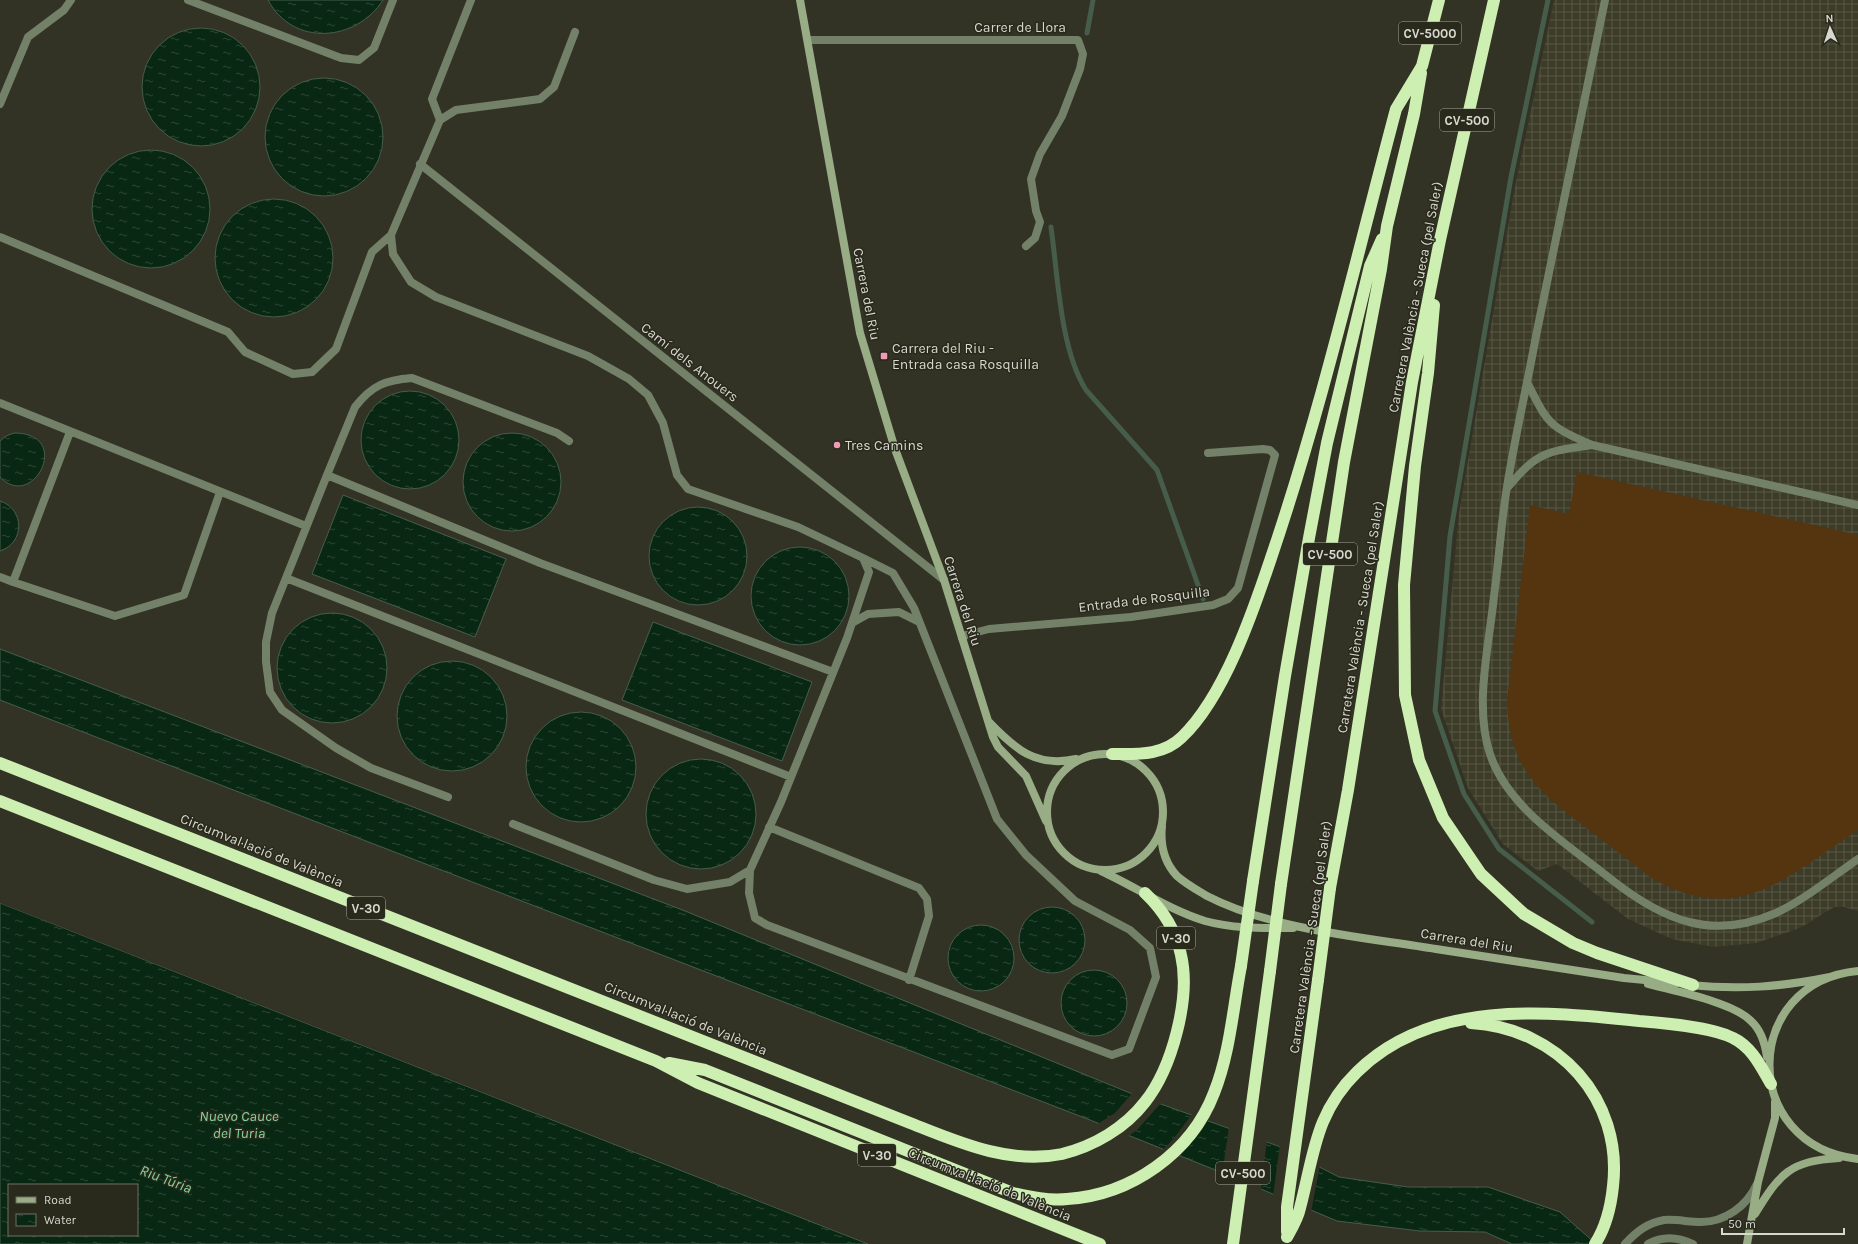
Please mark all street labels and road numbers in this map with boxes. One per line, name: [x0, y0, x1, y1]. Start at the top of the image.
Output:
street label: Carrer de Llora: [974, 19, 1066, 36]
road number: CV-5000: [1399, 22, 1461, 44]
road number: CV-500: [1440, 109, 1494, 131]
street label: Carretera València - Sueca (pel Saler): [1385, 180, 1446, 414]
street label: Carrera del Riu: [849, 247, 884, 342]
street label: Camí dels Anouers: [637, 319, 742, 406]
street label: Carretera València - Sueca (pel Saler): [1334, 500, 1387, 734]
road number: CV-500: [1303, 543, 1357, 565]
street label: Carrera del Riu: [940, 554, 985, 648]
street label: Entrada de Rosquilla: [1077, 583, 1211, 616]
street label: Circumval·lació de València: [178, 810, 346, 891]
street label: Carretera València - Sueca (pel Saler): [1286, 820, 1335, 1054]
road number: V-30: [347, 897, 385, 919]
street label: Carrera del Riu: [1419, 925, 1515, 956]
road number: V-30: [1157, 927, 1195, 949]
street label: Circumval·lació de València: [602, 978, 770, 1059]
road number: V-30: [858, 1144, 896, 1166]
street label: Circumval·lació de València: [906, 1144, 1074, 1225]
road number: CV-500: [1216, 1162, 1270, 1184]

